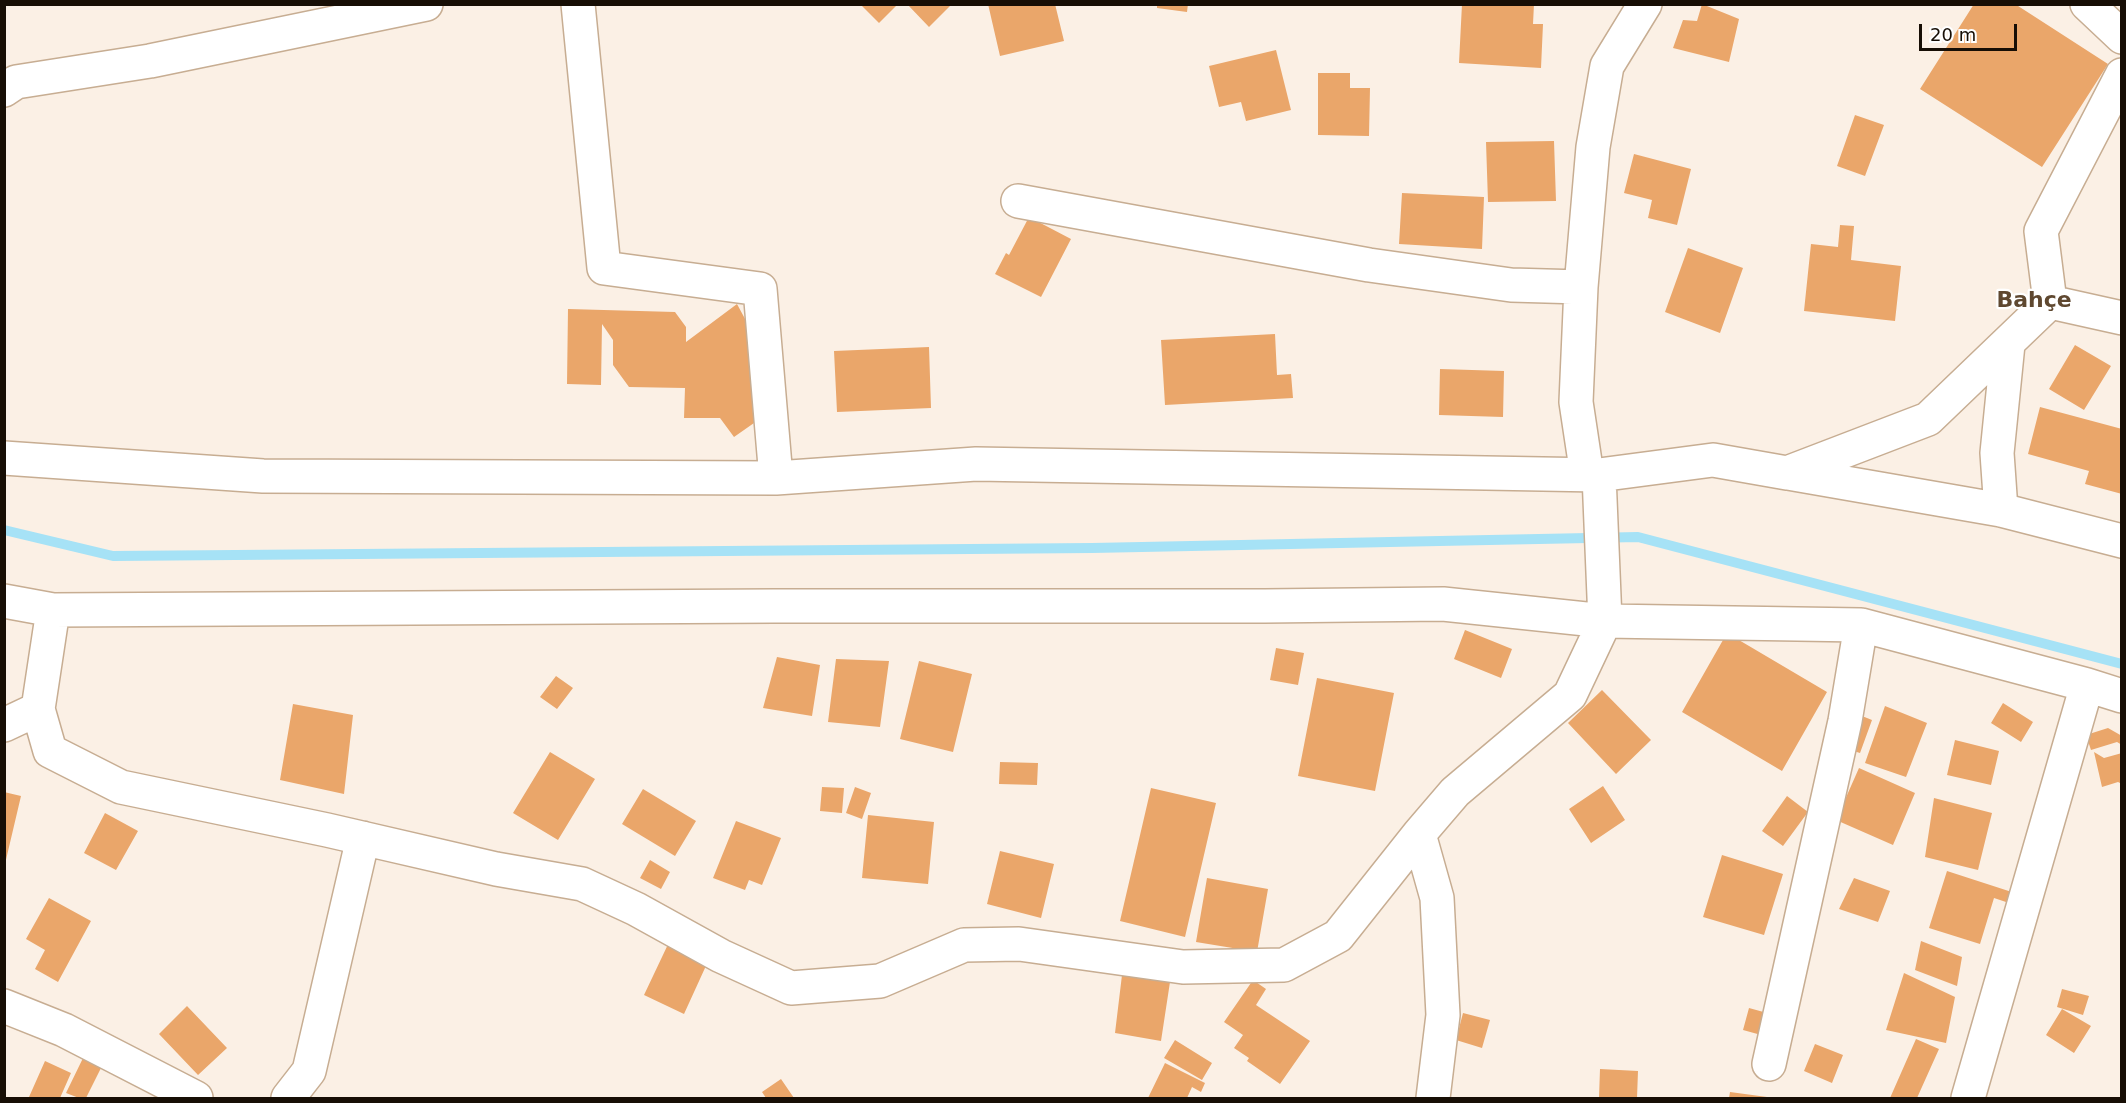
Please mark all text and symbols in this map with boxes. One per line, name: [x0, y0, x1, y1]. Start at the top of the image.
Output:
scale bar: [1922, 12, 2020, 50]
text: 20 m: [1930, 24, 1976, 45]
district label: Bahçe: [1996, 288, 2072, 314]

